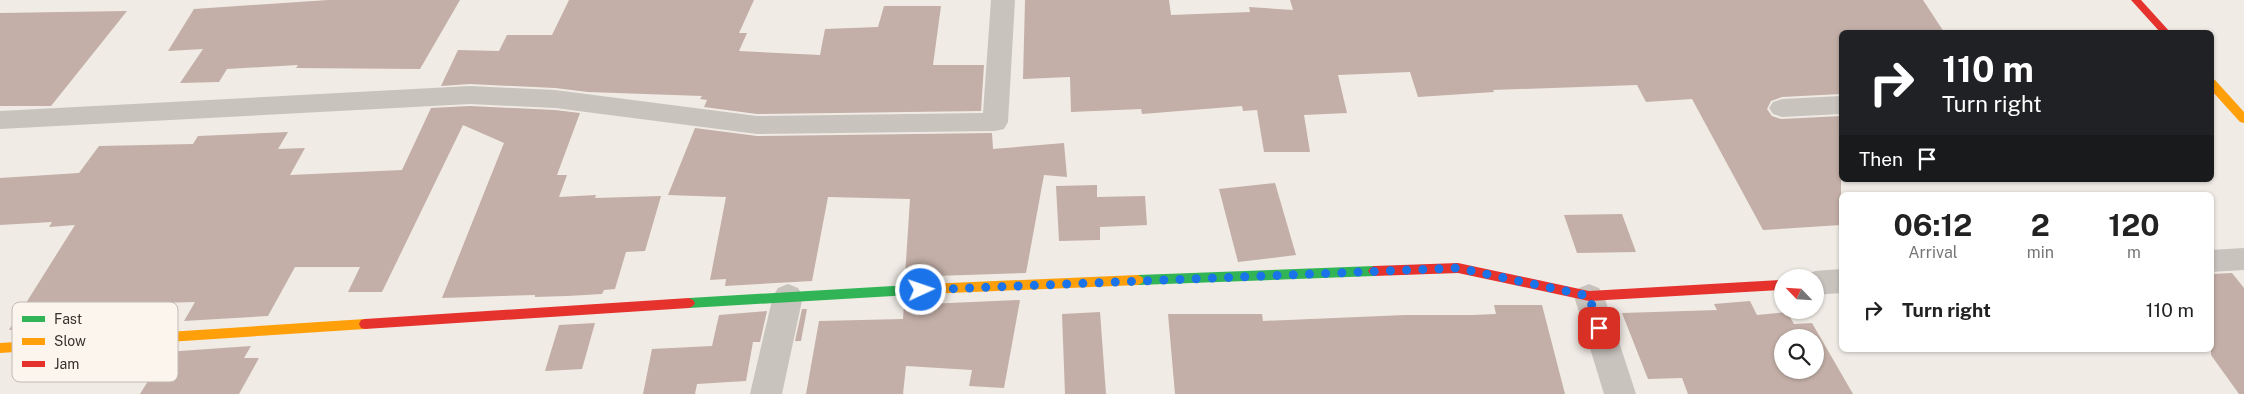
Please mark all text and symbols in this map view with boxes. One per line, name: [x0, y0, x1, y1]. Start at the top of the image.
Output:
text: 110 m: [1942, 49, 2034, 90]
icon: right: [1859, 50, 1924, 115]
text: Turn right: [1942, 91, 2042, 117]
icon: arrive: [1913, 145, 1941, 173]
text: Then: [1859, 148, 1903, 170]
text: 06:12: [1893, 207, 1972, 243]
text: 2: [2031, 207, 2050, 243]
text: 120: [2108, 207, 2160, 243]
text: Arrival: [1908, 243, 1958, 262]
text: min: [2027, 243, 2054, 262]
text: m: [2127, 243, 2141, 262]
position arrow: [894, 263, 946, 315]
north arrow: [1774, 269, 1824, 319]
map controls: [1774, 269, 1824, 379]
icon: right: [1859, 296, 1887, 324]
text: Turn right: [1902, 299, 1991, 321]
text: 110 m: [2146, 299, 2194, 321]
legend: [12, 302, 178, 382]
pin: [1578, 307, 1620, 349]
text: Fast: [54, 311, 82, 327]
icon: arrive: [1585, 314, 1613, 342]
button: search: [1774, 329, 1824, 379]
text: Slow: [54, 333, 86, 349]
text: Jam: [54, 356, 79, 372]

